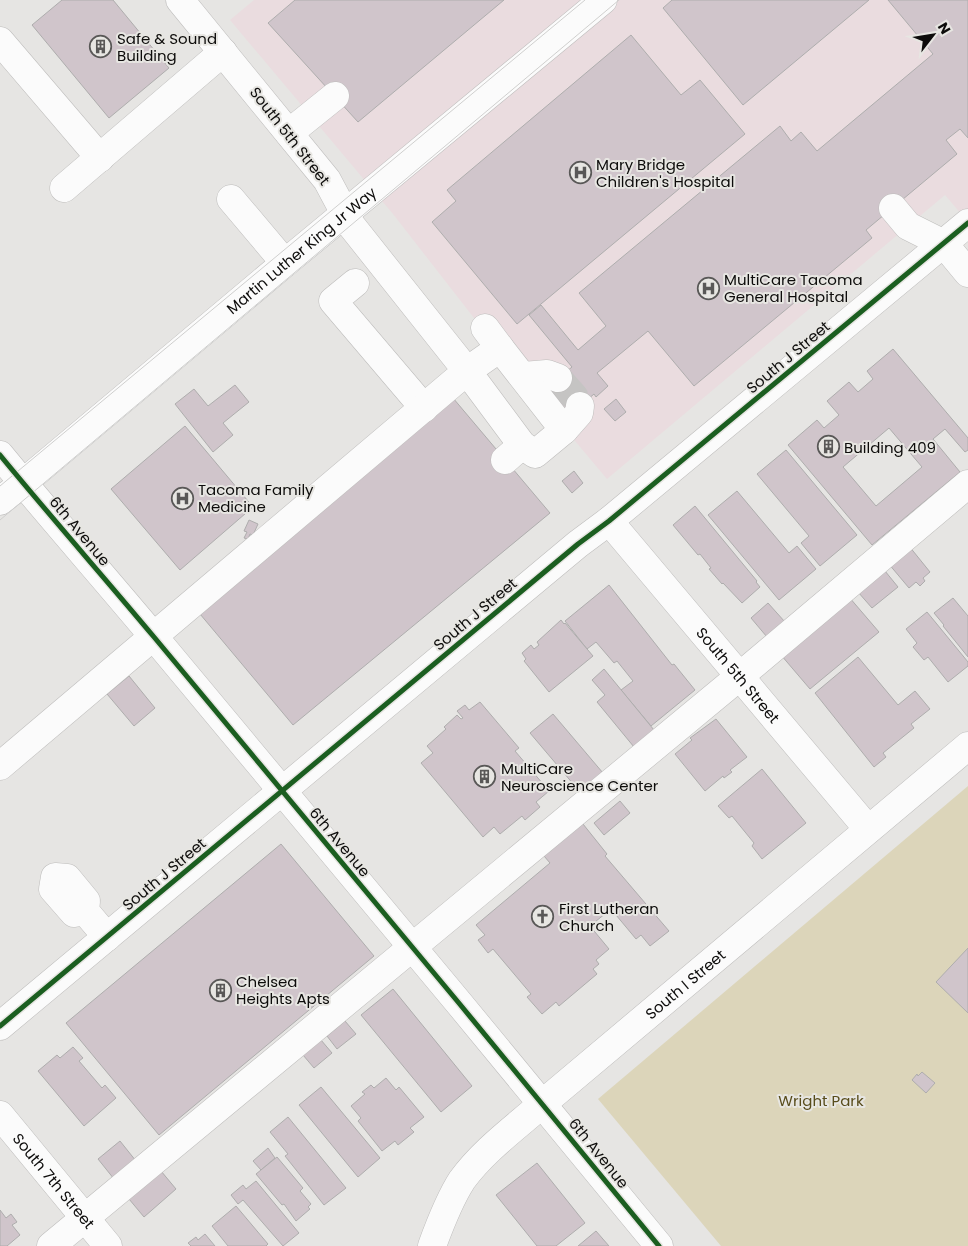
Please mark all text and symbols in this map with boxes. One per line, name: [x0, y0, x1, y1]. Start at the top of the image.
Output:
north arrow: [908, 10, 958, 60]
text: N: [933, 19, 955, 38]
place label: Safe & Sound Building: [117, 28, 217, 66]
building icon: Safe & Sound Building: [89, 35, 113, 59]
street label: South 5th Street: [245, 82, 335, 190]
place label: Mary Bridge Children's Hospital: [596, 154, 734, 192]
hospital icon: Mary Bridge Children's Hospital: [568, 161, 592, 185]
street label: Martin Luther King Jr Way: [222, 181, 381, 318]
place label: MultiCare Tacoma General Hospital: [724, 269, 863, 307]
hospital icon: MultiCare Tacoma General Hospital: [696, 276, 720, 300]
street label: South J Street: [742, 316, 834, 398]
building icon: Building 409: [816, 435, 840, 459]
place label: Building 409: [844, 437, 936, 458]
place label: Tacoma Family Medicine: [198, 479, 314, 517]
hospital icon: Tacoma Family Medicine: [170, 486, 194, 510]
street label: 6th Avenue: [45, 492, 115, 570]
street label: South J Street: [429, 573, 521, 655]
street label: South 5th Street: [692, 622, 785, 727]
place label: MultiCare Neuroscience Center: [501, 758, 659, 796]
building icon: MultiCare Neuroscience Center: [473, 765, 497, 789]
street label: 6th Avenue: [305, 803, 375, 881]
street label: South J Street: [118, 833, 210, 915]
place label: First Lutheran Church: [559, 898, 659, 936]
church icon: First Lutheran Church: [531, 905, 555, 929]
street label: South I Street: [640, 944, 730, 1024]
place label: Chelsea Heights Apts: [236, 971, 330, 1009]
building icon: Chelsea Heights Apts: [208, 978, 232, 1002]
park label: Wright Park: [778, 1090, 864, 1111]
street label: 6th Avenue: [564, 1113, 634, 1193]
street label: South 7th Street: [8, 1128, 100, 1233]

